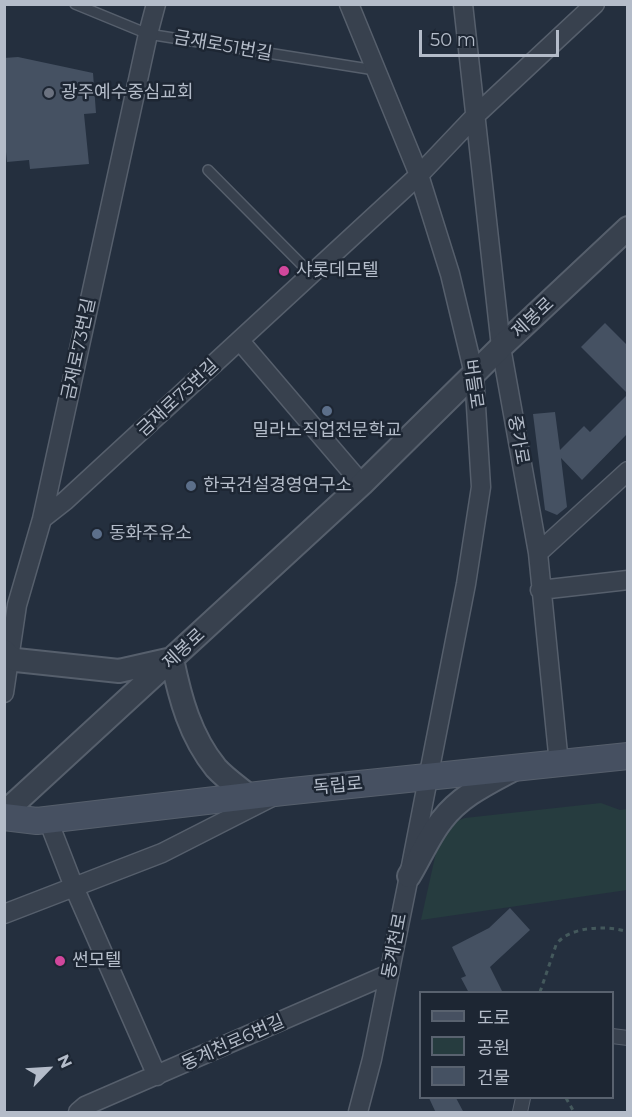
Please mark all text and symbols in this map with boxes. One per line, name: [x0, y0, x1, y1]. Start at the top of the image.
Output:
scale bar: [422, 18, 562, 56]
street label: 금재로51번길: [172, 27, 274, 65]
text: 50 m: [430, 29, 476, 51]
place label: 광주예수중심교회: [61, 82, 193, 104]
marker: 광주예수중심교회: [42, 86, 56, 100]
place label: 샤롯데모텔: [296, 260, 379, 282]
marker: 샤롯데모텔: [277, 264, 291, 278]
street label: 제봉로: [507, 293, 559, 343]
street label: 금재로73번길: [58, 296, 100, 402]
street label: 금재로75번길: [133, 355, 223, 441]
street label: 버들로: [459, 358, 487, 410]
marker: 밀라노직업전문학교: [320, 404, 334, 418]
street label: 중가로: [503, 414, 533, 466]
place label: 밀라노직업전문학교: [252, 420, 402, 442]
place label: 한국건설경영연구소: [203, 475, 352, 497]
marker: 한국건설경영연구소: [184, 479, 198, 493]
place label: 동화주유소: [109, 523, 192, 545]
marker: 동화주유소: [90, 527, 104, 541]
street label: 제봉로: [158, 624, 210, 674]
street label: 독립로: [312, 773, 364, 799]
street label: 동계천로: [378, 911, 412, 981]
place label: 썬모텔: [72, 950, 122, 972]
marker: 썬모텔: [53, 954, 67, 968]
legend: [419, 991, 614, 1099]
text: 도로: [477, 1007, 510, 1029]
street label: 동계천로6번길: [178, 1011, 288, 1075]
text: 공원: [477, 1037, 510, 1059]
north arrow: [18, 1039, 78, 1099]
text: N: [53, 1051, 76, 1071]
text: 건물: [477, 1067, 510, 1089]

